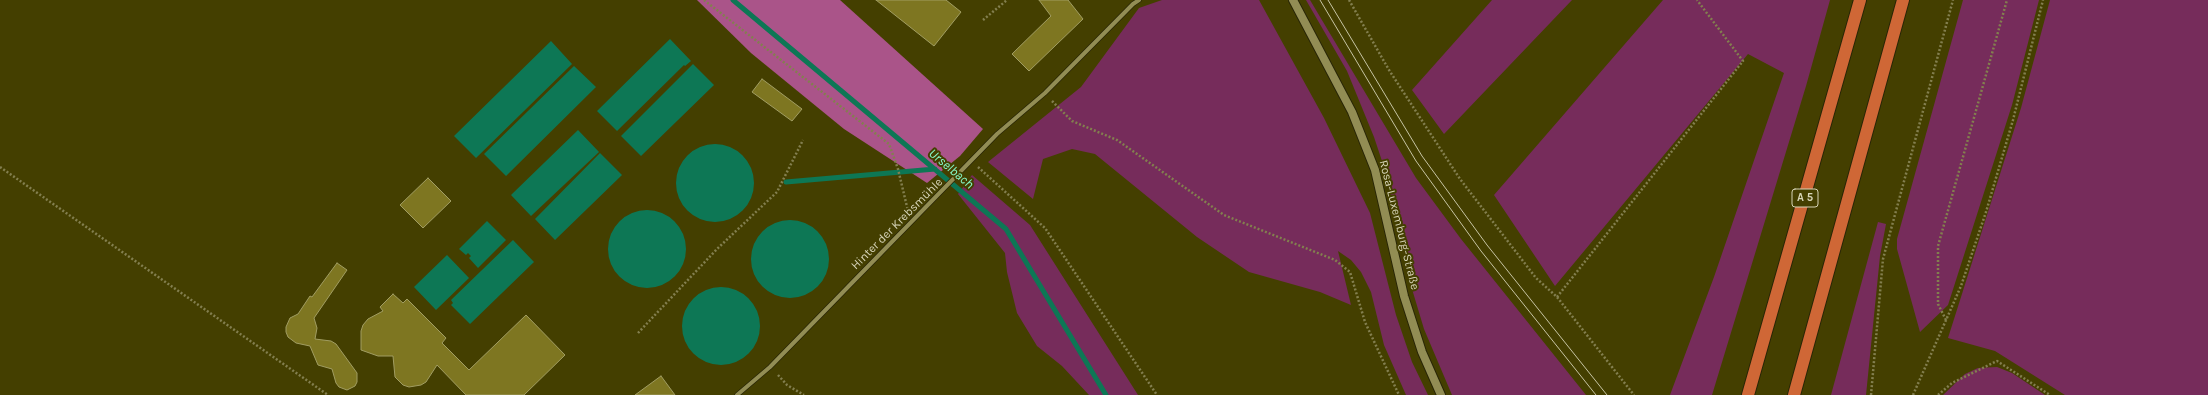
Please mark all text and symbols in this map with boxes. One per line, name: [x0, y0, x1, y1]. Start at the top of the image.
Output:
water label: Urselbach: [925, 146, 977, 192]
street label: Rosa-Luxemburg-Straße: [1376, 159, 1422, 291]
street label: Hinter der Krebsmühle: [848, 175, 946, 273]
road number: A 5: [1792, 189, 1818, 207]

